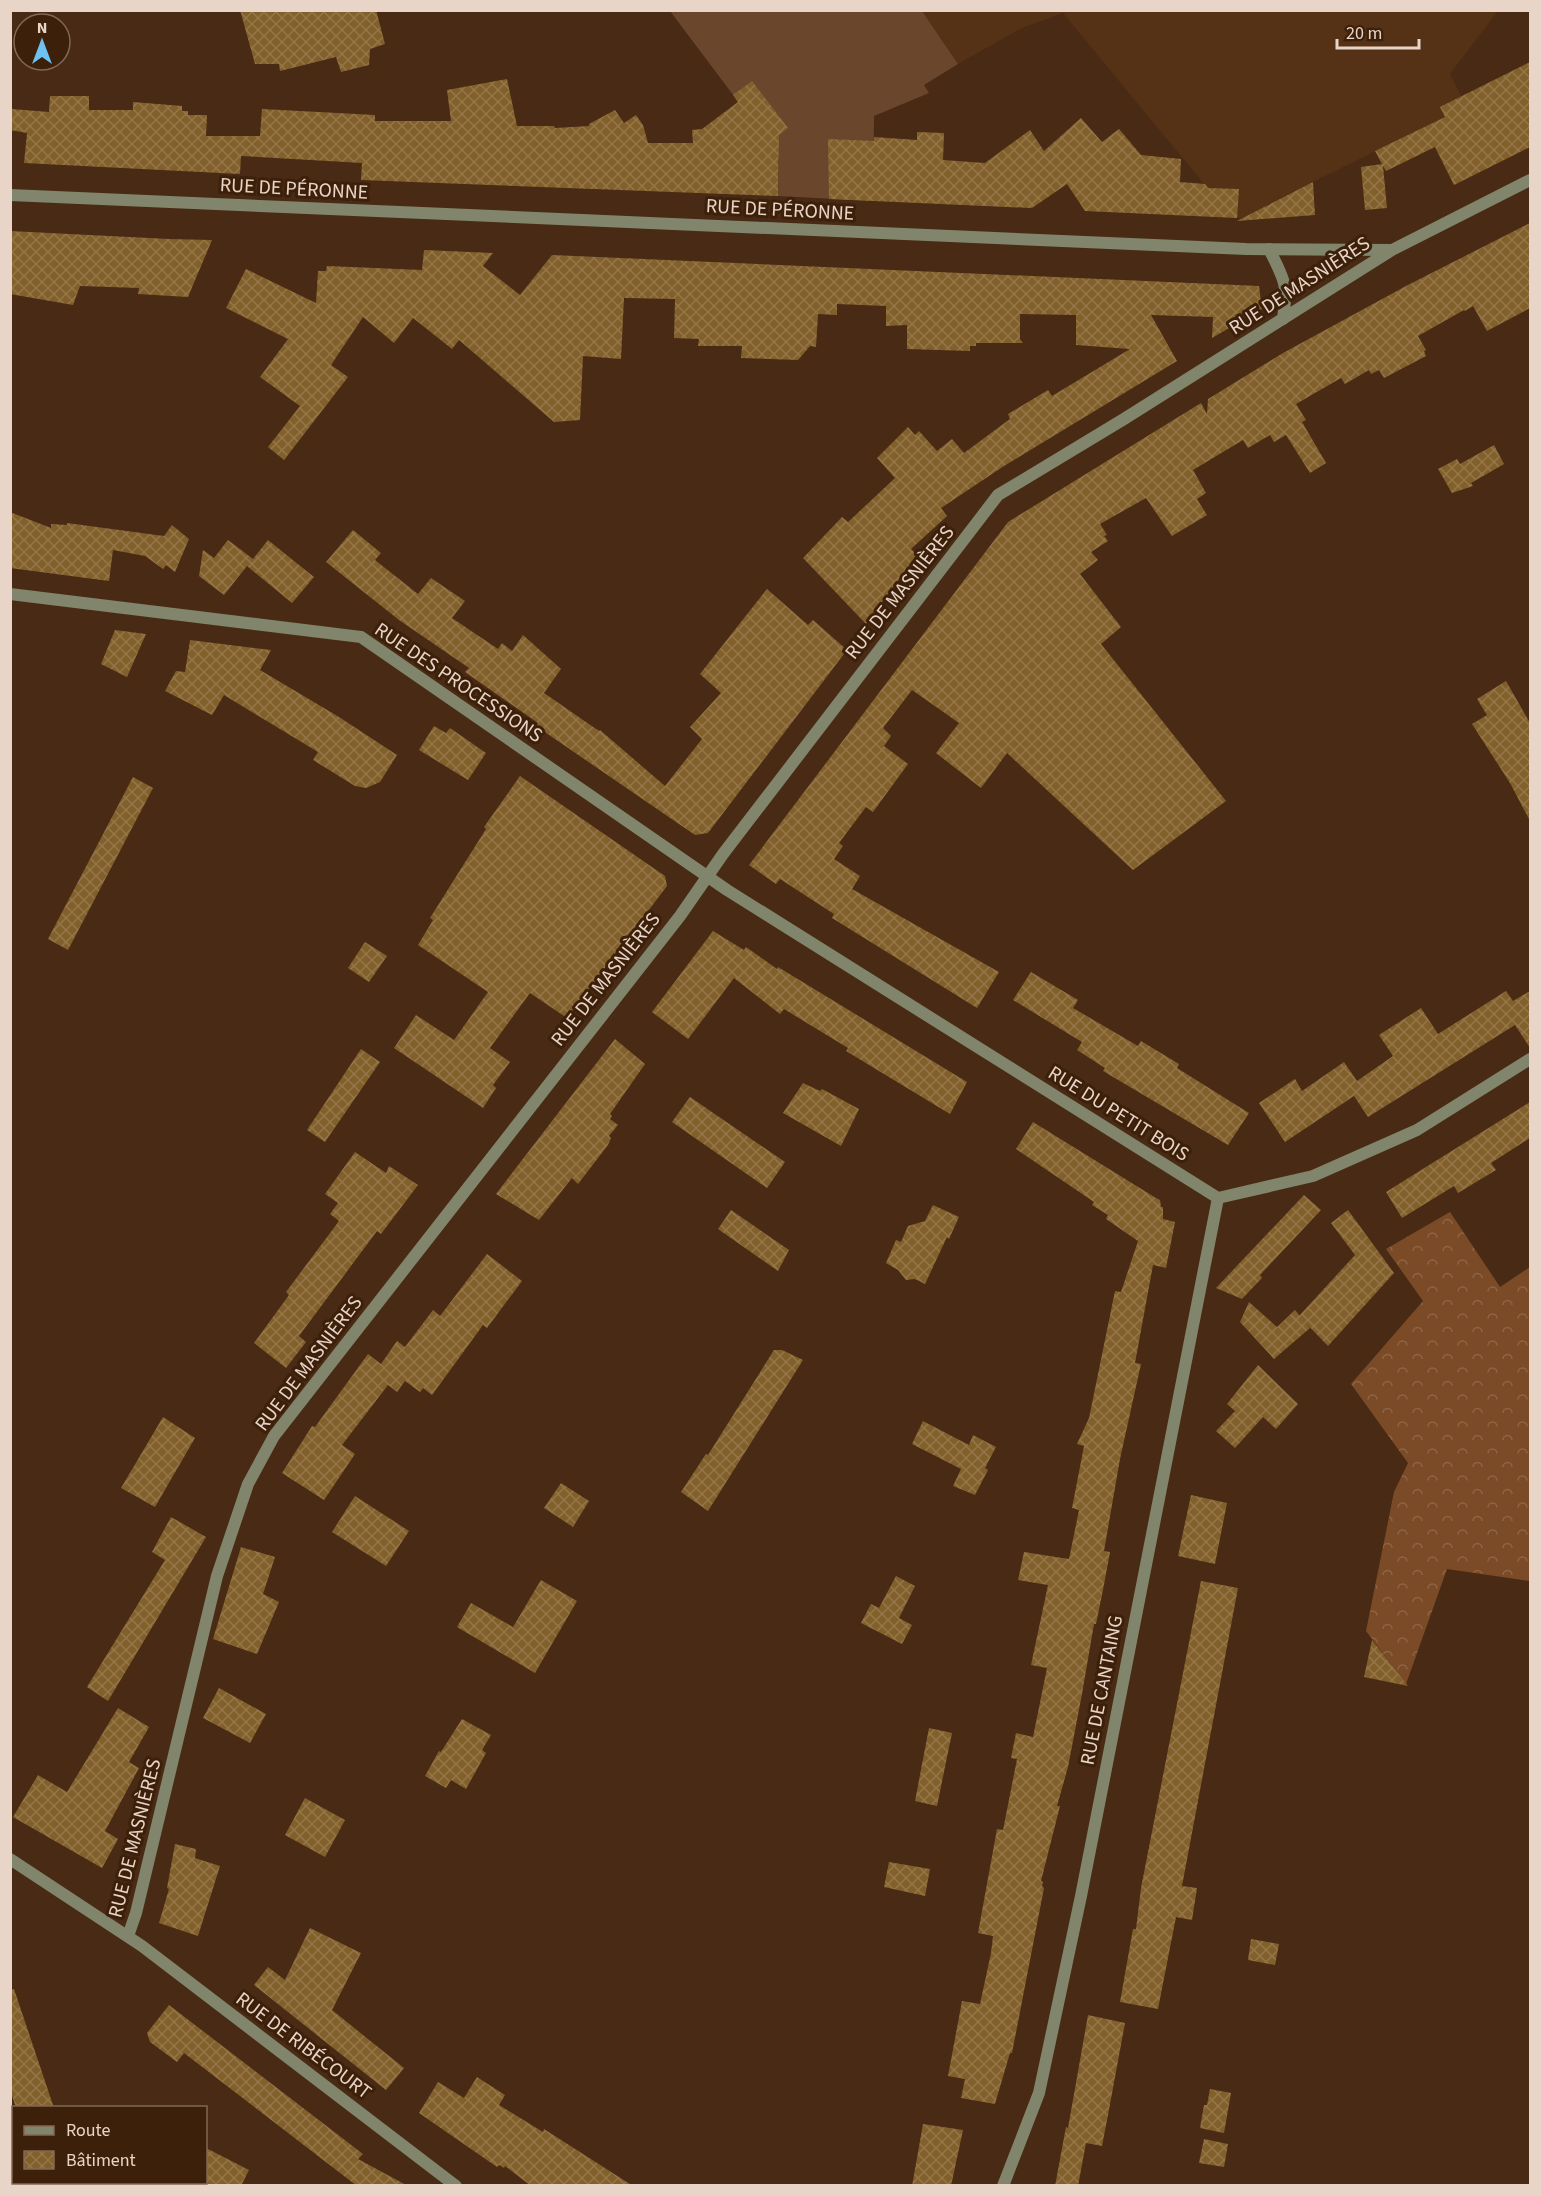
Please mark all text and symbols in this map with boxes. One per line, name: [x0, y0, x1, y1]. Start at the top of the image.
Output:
north arrow: [12, 12, 72, 72]
scale bar: [1337, 12, 1420, 50]
text: N: [37, 17, 47, 39]
text: 20 m: [1346, 21, 1382, 46]
street label: RUE DE PÉRONNE: [219, 171, 369, 207]
street label: RUE DE PÉRONNE: [705, 192, 855, 228]
street label: RUE DE MASNIÈRES: [1224, 230, 1376, 342]
street label: RUE DE MASNIÈRES: [839, 520, 961, 665]
street label: RUE DES PROCESSIONS: [369, 616, 548, 750]
street label: RUE DE MASNIÈRES: [545, 907, 667, 1052]
street label: RUE DU PETIT BOIS: [1043, 1059, 1194, 1169]
street label: RUE DE MASNIÈRES: [249, 1290, 369, 1437]
street label: RUE DE CANTAING: [1074, 1613, 1130, 1768]
street label: RUE DE MASNIÈRES: [102, 1756, 168, 1921]
street label: RUE DE RIBÉCOURT: [230, 1985, 377, 2106]
legend: [12, 2106, 207, 2184]
text: Route: [66, 2118, 110, 2143]
text: Bâtiment: [66, 2148, 136, 2173]

